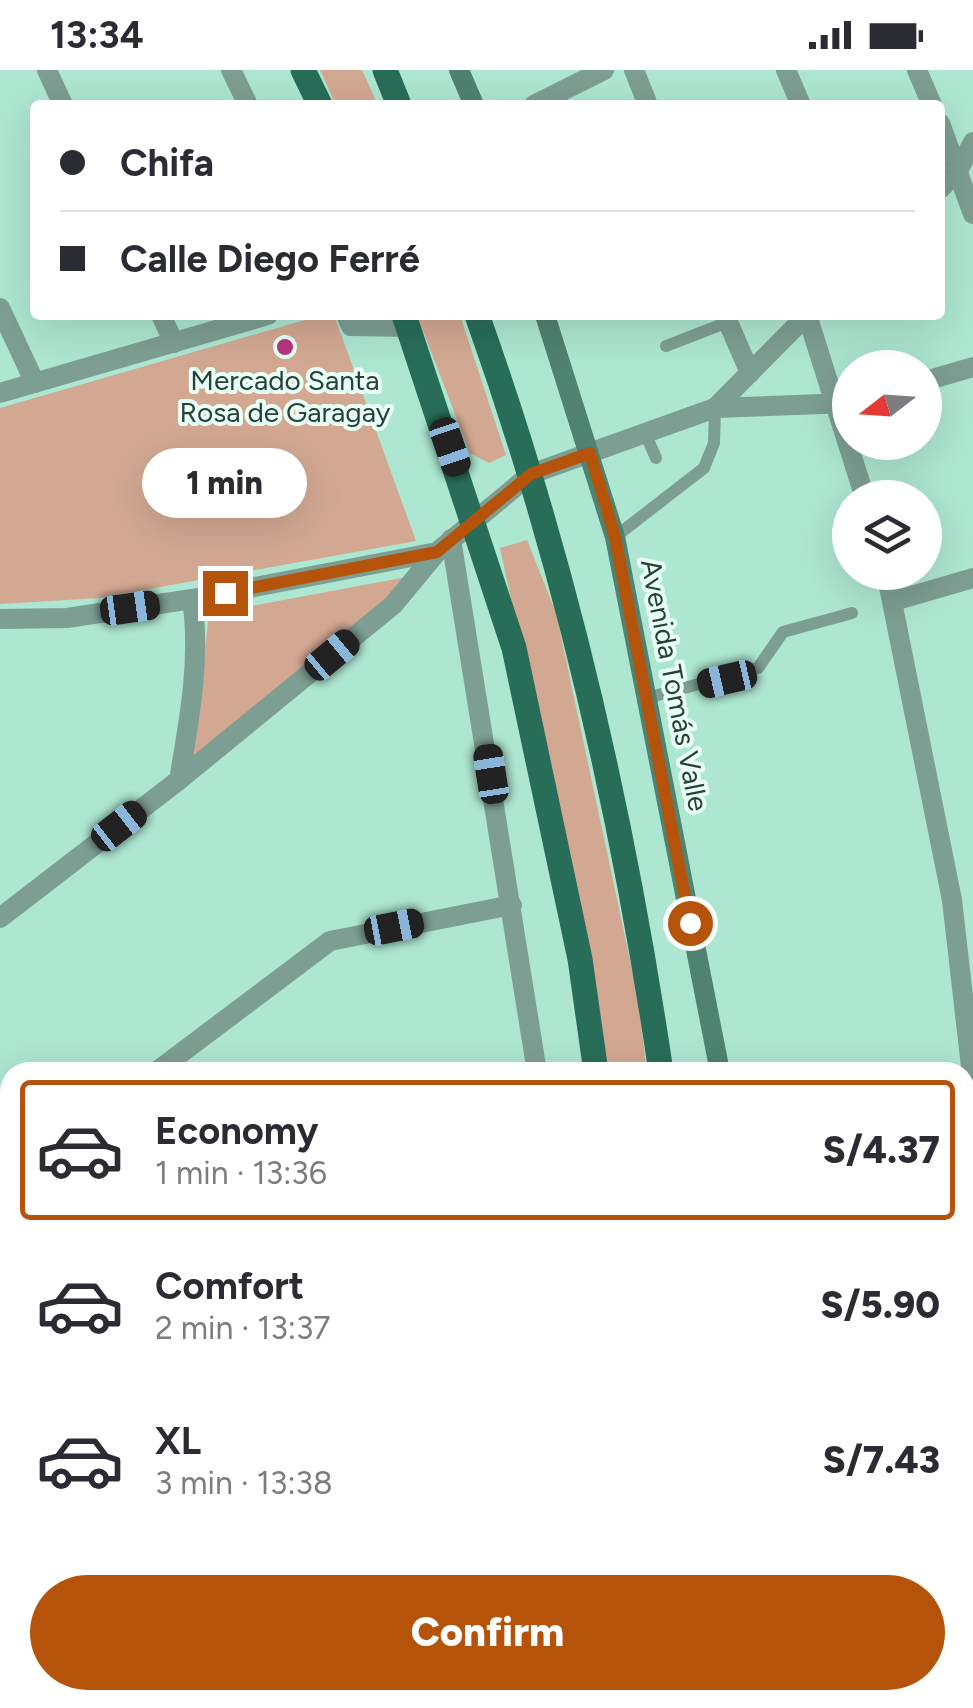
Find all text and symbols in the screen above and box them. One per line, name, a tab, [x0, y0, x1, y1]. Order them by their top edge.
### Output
text: 13:34	[50, 12, 144, 58]
text: Chifa	[120, 140, 214, 186]
text: Calle Diego Ferré	[120, 236, 420, 282]
marker: Mercado Santa Rosa de Garagay	[274, 336, 296, 358]
north arrow	[832, 350, 942, 460]
map controls	[832, 350, 942, 590]
place label: Mercado Santa Rosa de Garagay	[179, 363, 391, 429]
car	[426, 414, 474, 480]
callout: 1 min	[142, 448, 308, 518]
text: 1 min	[186, 464, 263, 502]
button: layers	[832, 480, 942, 590]
street label: Avenida Tomás Valle	[634, 556, 716, 814]
route end	[203, 571, 248, 616]
car	[98, 589, 162, 627]
car	[299, 624, 365, 686]
car	[694, 658, 760, 700]
car	[471, 742, 511, 806]
car	[86, 796, 152, 856]
route start	[668, 901, 713, 946]
car	[362, 907, 426, 947]
icon: car	[35, 1105, 125, 1195]
text: Economy	[155, 1108, 318, 1154]
text: S/4.37	[823, 1127, 940, 1173]
text: 1 min · 13:36	[155, 1154, 327, 1192]
icon: car	[35, 1260, 125, 1350]
text: Comfort	[155, 1263, 304, 1309]
text: S/5.90	[821, 1282, 940, 1328]
text: 2 min · 13:37	[155, 1309, 331, 1347]
icon: car	[35, 1415, 125, 1505]
text: XL	[155, 1418, 201, 1464]
text: S/7.43	[823, 1437, 940, 1483]
text: 3 min · 13:38	[155, 1464, 333, 1502]
button: Confirm	[30, 1575, 945, 1690]

